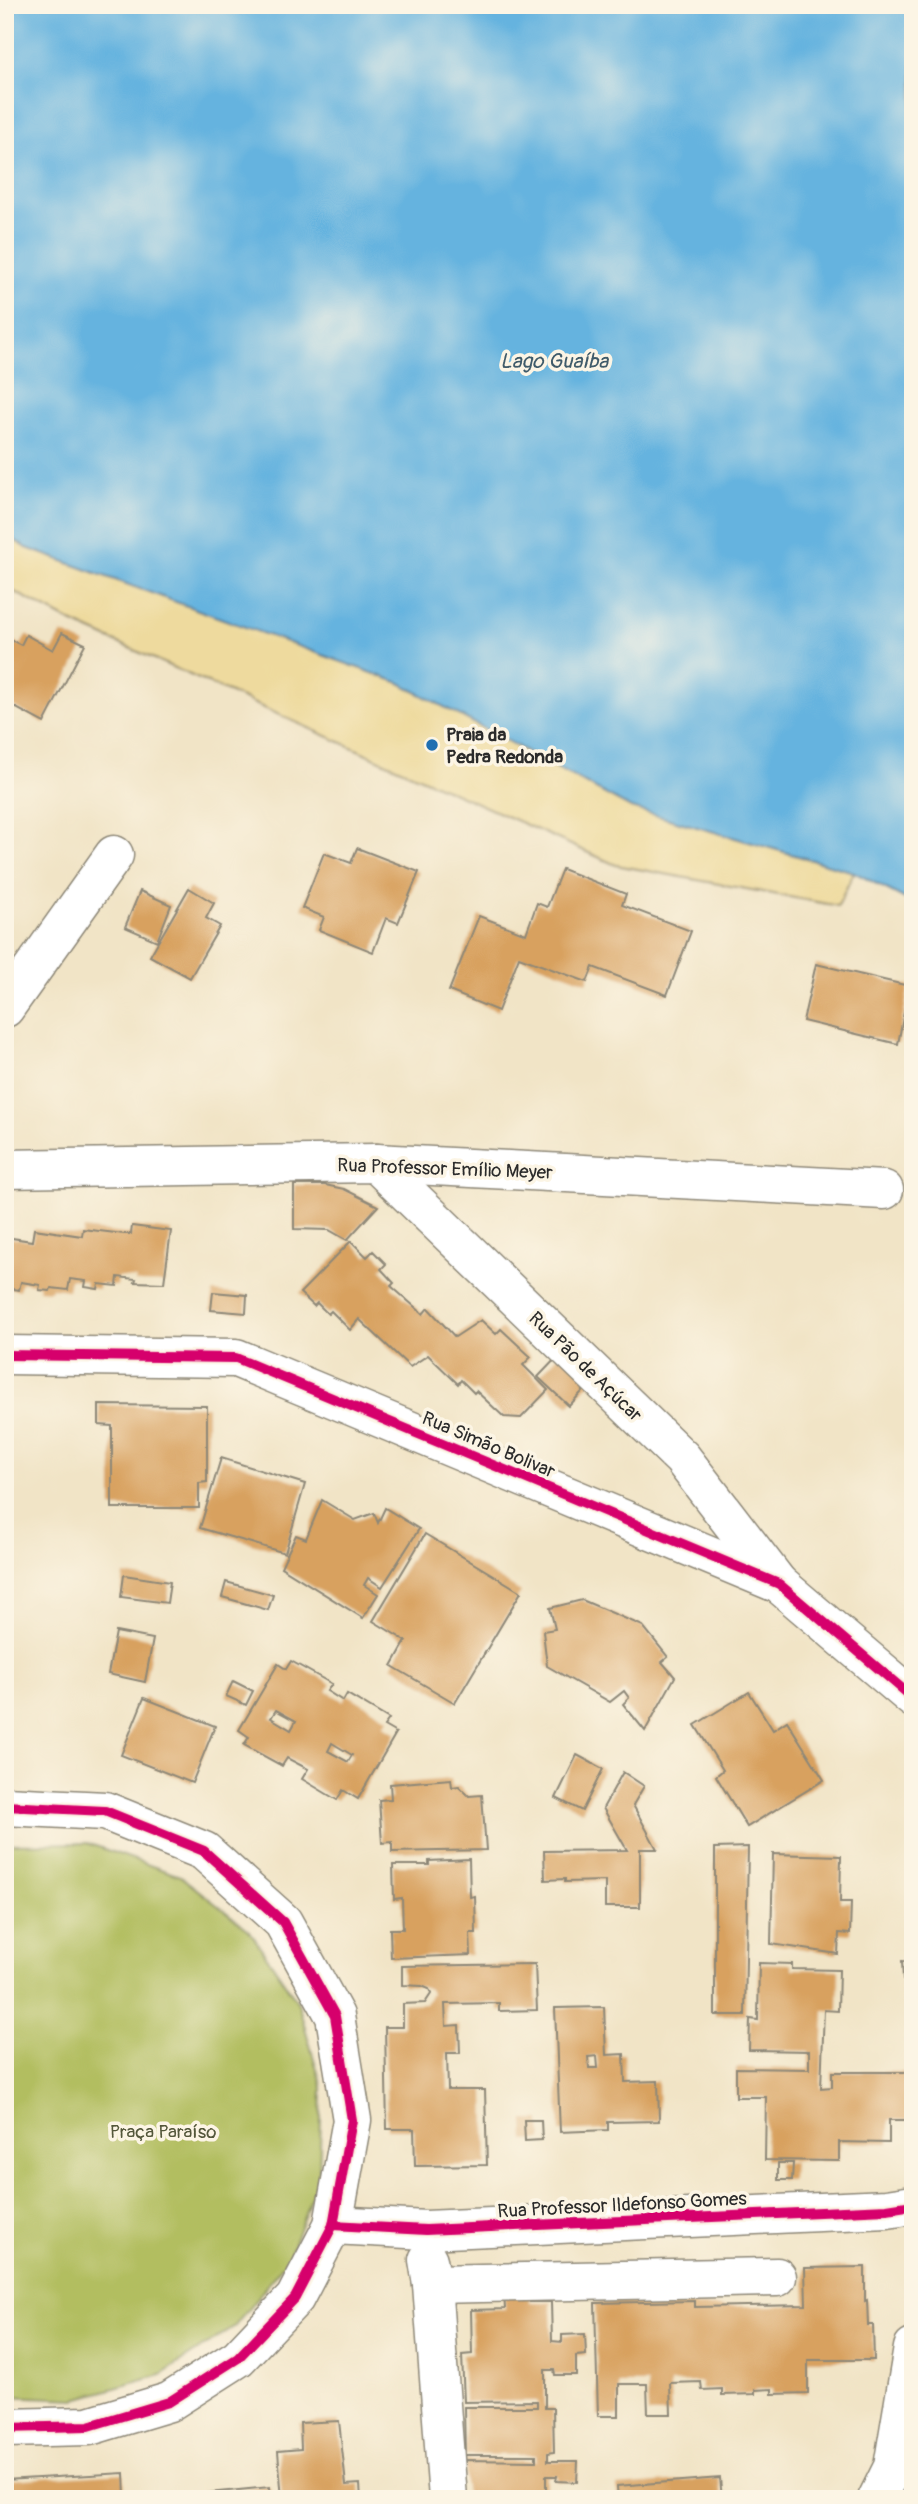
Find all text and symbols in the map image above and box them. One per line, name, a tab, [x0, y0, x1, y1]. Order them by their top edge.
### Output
water label: Lago Guaíba	[500, 348, 609, 375]
place label: Praia da Pedra Redonda	[446, 723, 563, 769]
marker: Praia da Pedra Redonda	[424, 737, 440, 753]
street label: Rua Professor Emílio Meyer	[337, 1153, 553, 1185]
street label: Rua Pão de Açúcar	[524, 1307, 647, 1427]
street label: Rua Simão Bolivar	[419, 1406, 559, 1484]
park label: Praça Paraíso	[110, 2120, 216, 2144]
street label: Rua Professor Ildefonso Gomes	[497, 2186, 748, 2224]

